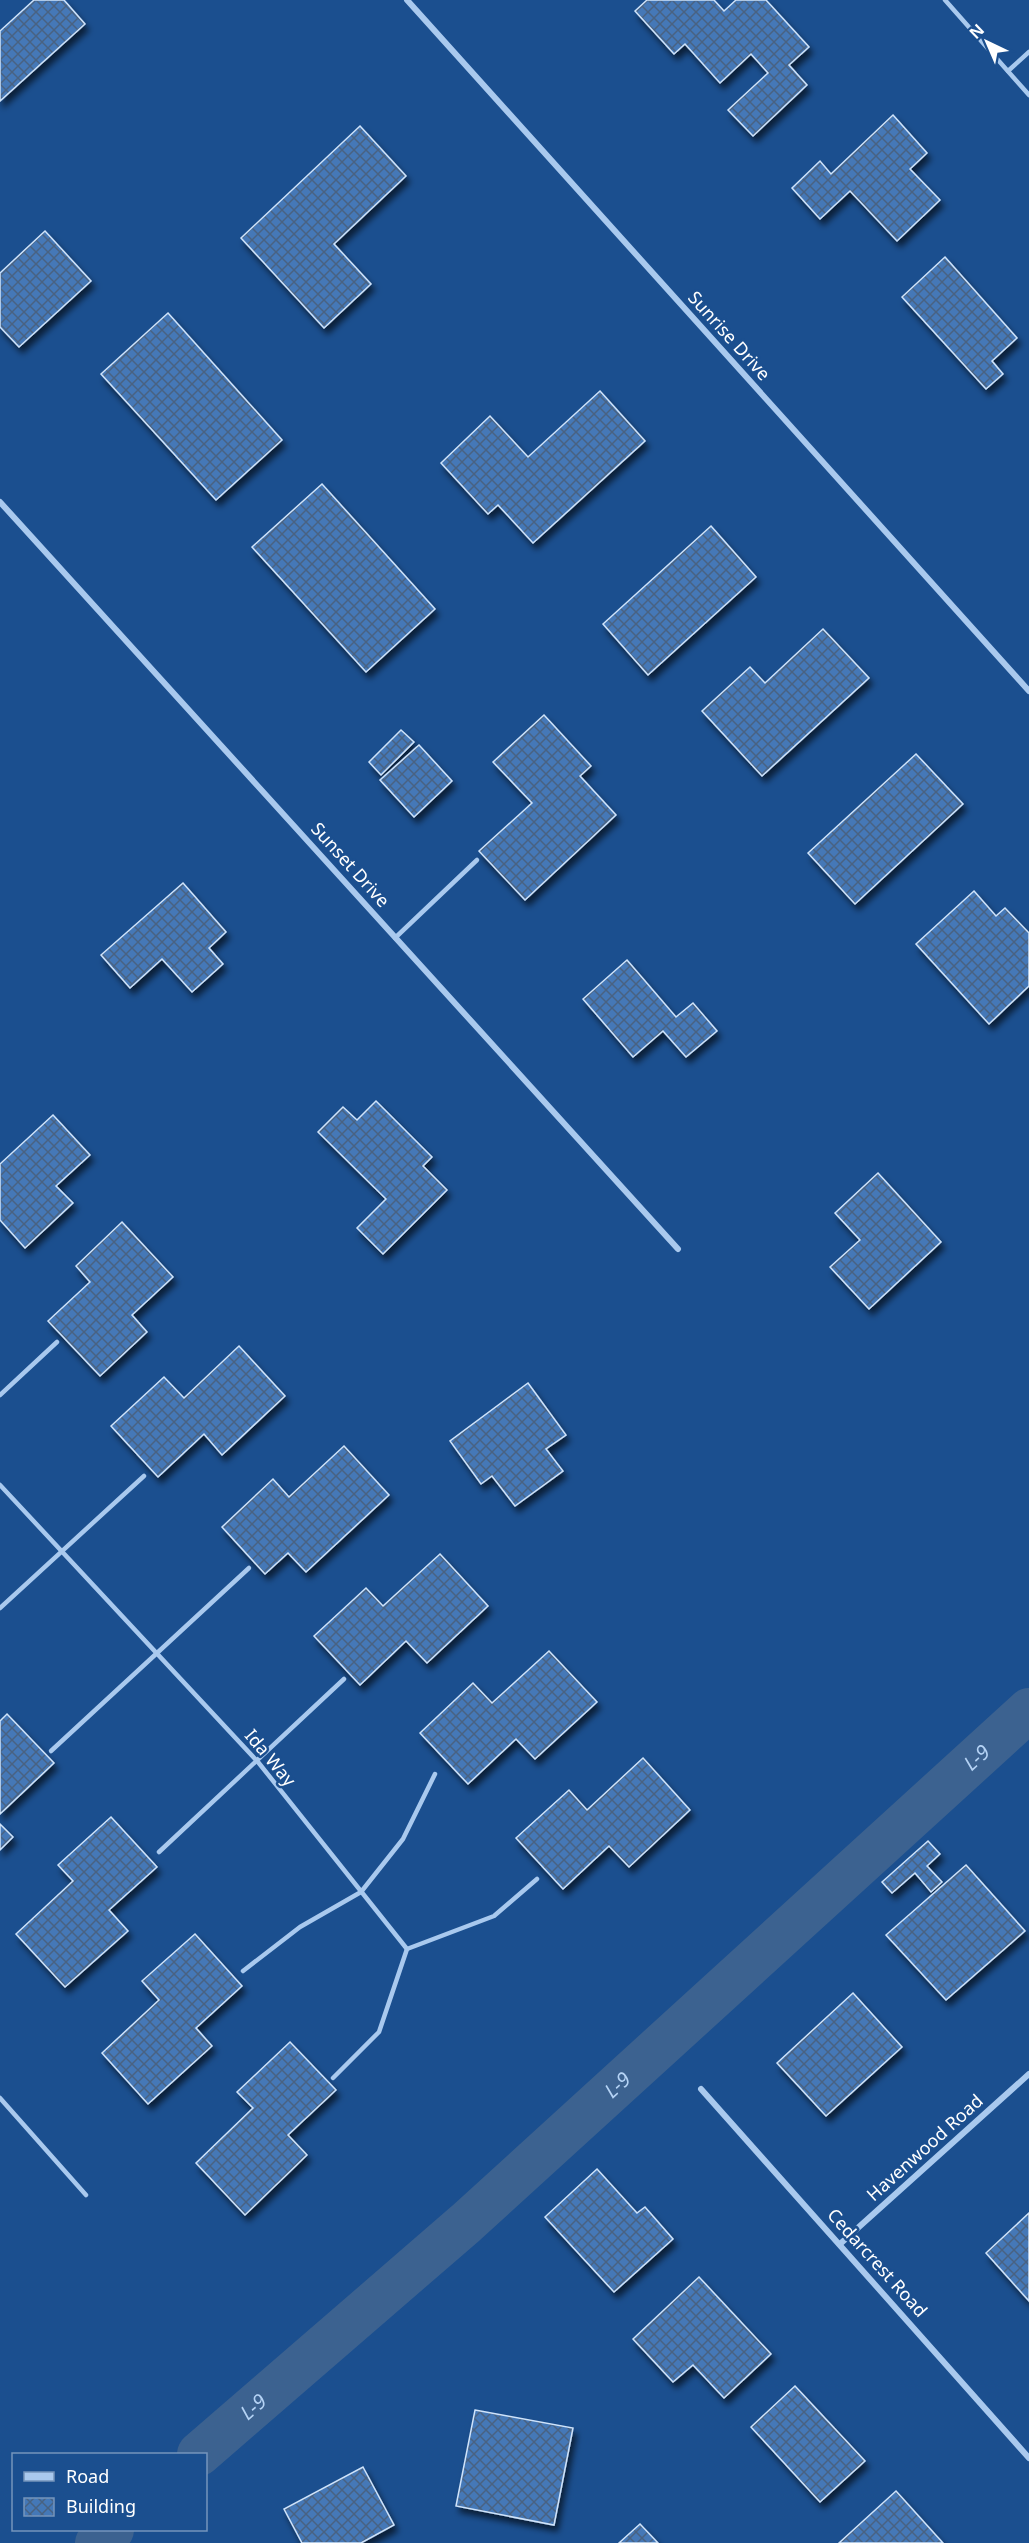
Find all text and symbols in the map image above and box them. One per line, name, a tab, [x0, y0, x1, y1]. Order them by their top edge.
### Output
north arrow	[957, 12, 1017, 72]
text: N	[964, 19, 989, 44]
street label: Sunrise Drive	[683, 286, 776, 385]
street label: Sunset Drive	[306, 817, 395, 912]
street label: Ida Way	[240, 1724, 302, 1792]
water label: L-9	[957, 1738, 995, 1776]
water label: L-9	[598, 2066, 636, 2104]
street label: Havenwood Road	[861, 2089, 988, 2206]
street label: Cedarcrest Road	[822, 2203, 933, 2322]
water label: L-9	[234, 2388, 272, 2426]
legend	[12, 2453, 207, 2531]
text: Road	[66, 2464, 109, 2488]
text: Building	[66, 2494, 136, 2518]

